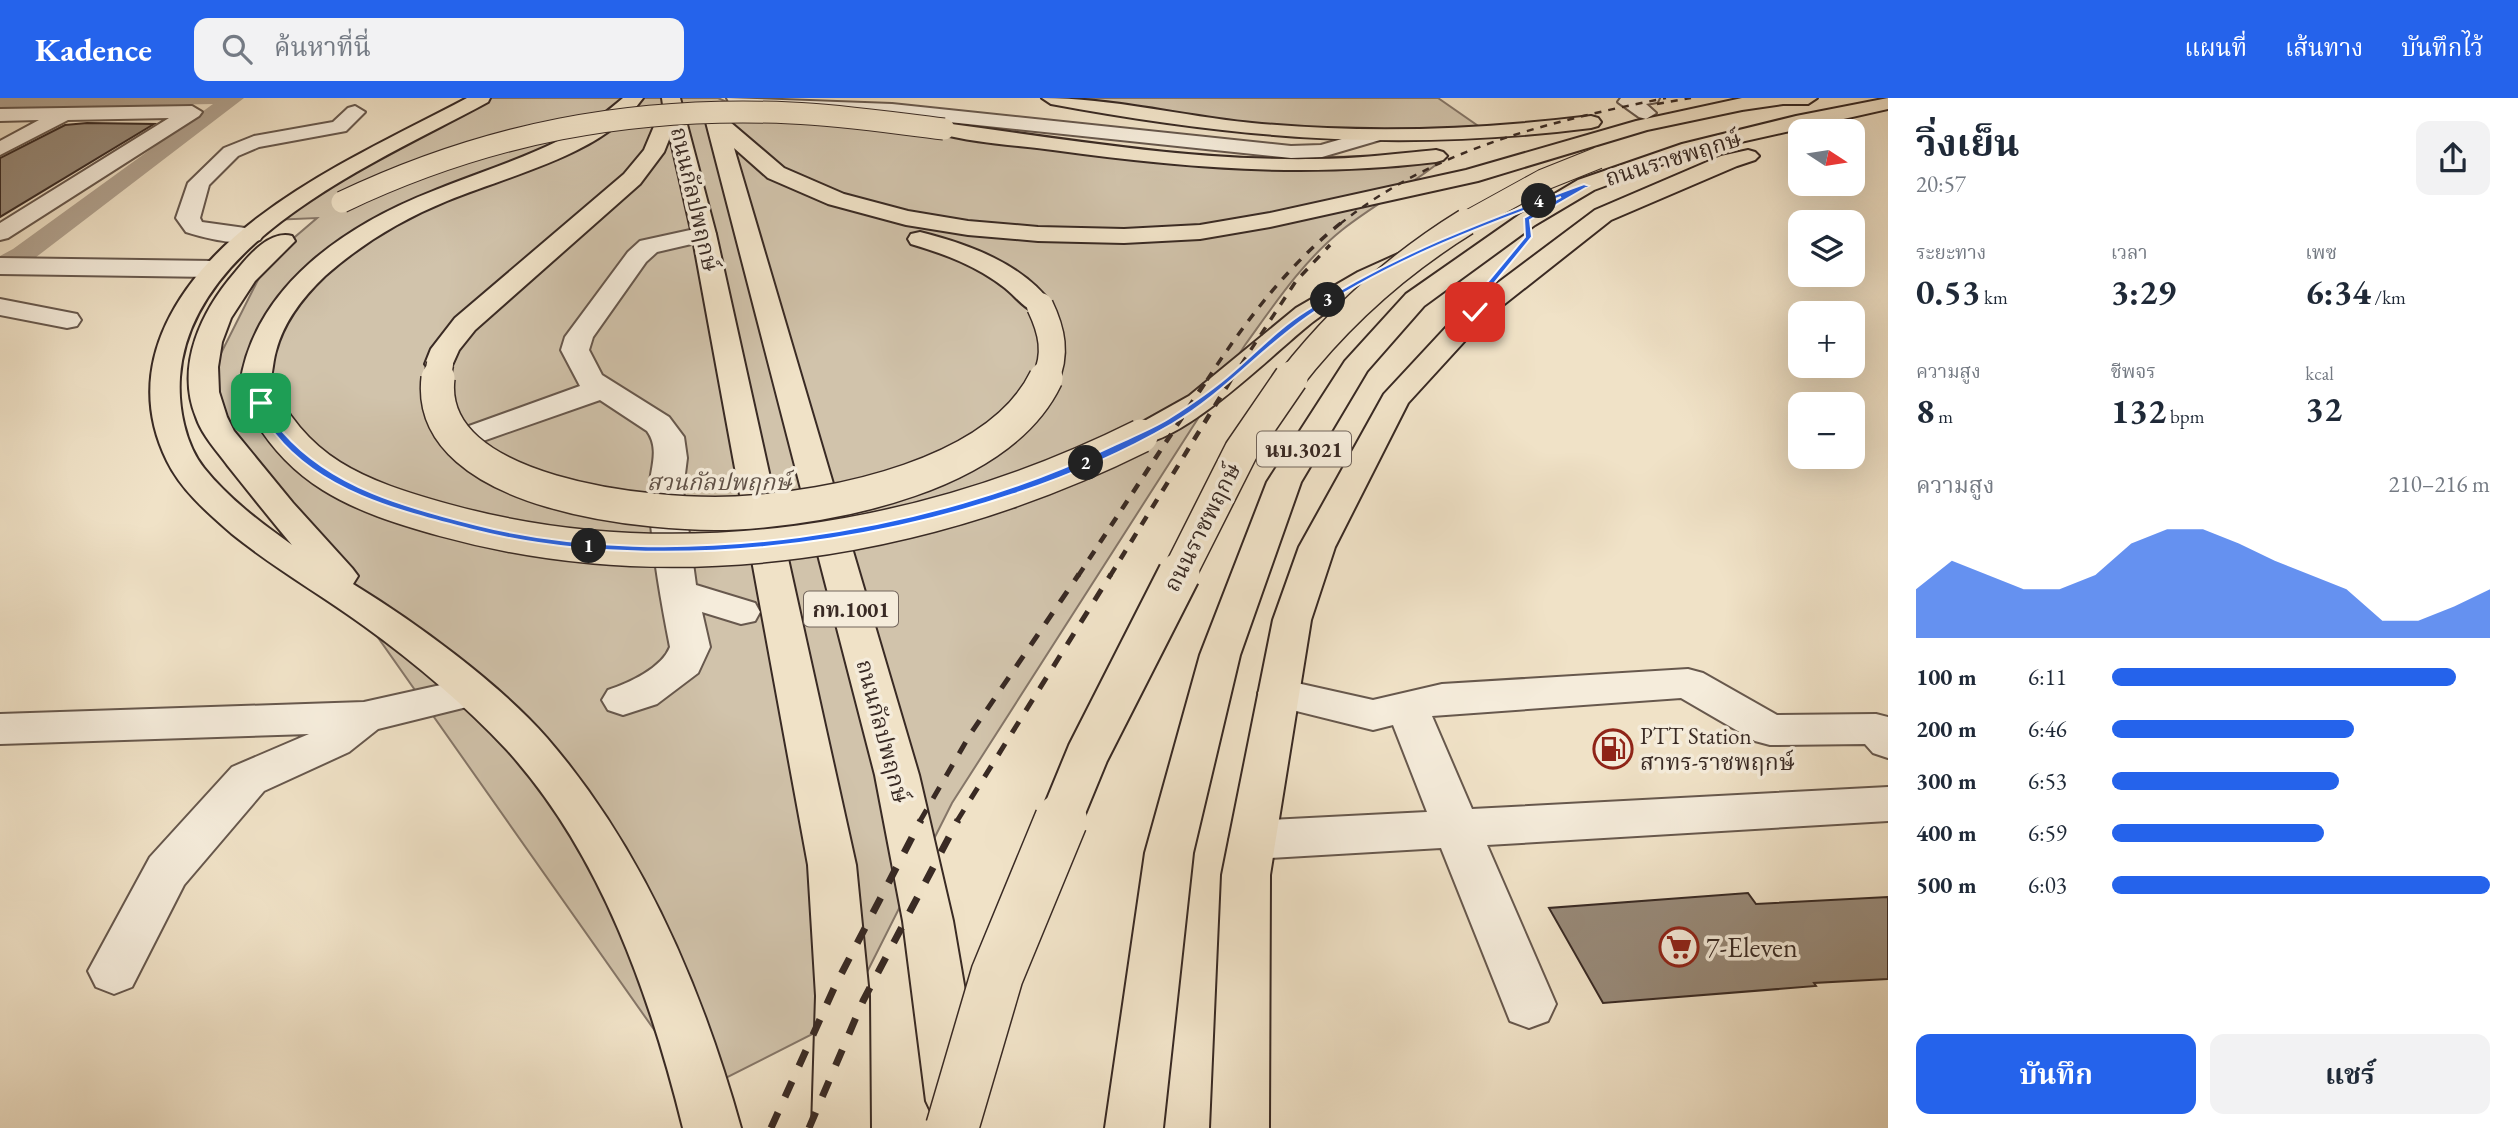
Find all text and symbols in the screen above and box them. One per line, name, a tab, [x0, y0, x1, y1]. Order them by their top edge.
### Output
search box	[194, 18, 684, 81]
text: Kadence	[35, 28, 152, 71]
icon: search	[218, 30, 256, 68]
text: ค้นหาที่นี่	[274, 30, 371, 64]
text: แผนที่	[2184, 32, 2247, 63]
text: เส้นทาง	[2285, 32, 2363, 63]
text: บันทึกไว้	[2401, 32, 2483, 63]
text: วิ่งเย็น	[1916, 118, 2020, 167]
north arrow	[1788, 119, 1866, 196]
map controls	[1788, 119, 1865, 469]
button: share	[2416, 121, 2490, 195]
street label: ถนนราชพฤกษ์	[1601, 123, 1745, 193]
street label: ถนนกัลปพฤกษ์	[664, 124, 726, 274]
text: 20:57	[1916, 169, 1966, 199]
pin: 4	[1522, 184, 1556, 218]
text: 4	[1533, 188, 1544, 213]
button: layers	[1788, 210, 1865, 287]
text: ระยะทาง	[1916, 240, 1986, 265]
text: เวลา	[2111, 240, 2148, 265]
text: เพซ	[2305, 240, 2337, 265]
text: 0.53	[1916, 269, 1980, 314]
text: 3:29	[2111, 269, 2176, 314]
text: 6:34	[2305, 269, 2371, 314]
pin: 3	[1310, 282, 1346, 318]
pin	[1445, 282, 1505, 342]
text: km	[1980, 285, 2008, 310]
text: /km	[2371, 285, 2406, 310]
text: 3	[1322, 287, 1333, 312]
icon: check	[1456, 293, 1494, 331]
button: +	[1788, 301, 1865, 378]
text: ความสูง	[1916, 359, 1981, 384]
text: ชีพจร	[2111, 359, 2156, 384]
text: kcal	[2305, 361, 2334, 386]
pin	[231, 373, 291, 433]
icon: arrive	[242, 384, 280, 422]
text: 32	[2305, 386, 2342, 431]
text: 8	[1916, 388, 1935, 433]
text: 132	[2111, 388, 2166, 433]
button: −	[1788, 392, 1865, 469]
text: m	[1935, 404, 1953, 429]
text: bpm	[2166, 404, 2204, 429]
road number: นบ.3021	[1257, 432, 1351, 466]
pin: 2	[1068, 446, 1104, 480]
text: 2	[1080, 450, 1091, 475]
street label: ถนนราชพฤกษ์	[1157, 457, 1247, 597]
park label: สวนกัลปพฤกษ์	[647, 467, 794, 497]
text: 210–216 m	[2389, 469, 2490, 499]
text: ความสูง	[1916, 470, 1994, 500]
pin: 1	[572, 528, 606, 564]
text: 1	[583, 533, 594, 558]
road number: กท.1001	[804, 592, 898, 626]
street label: ถนนกัลปพฤกษ์	[849, 656, 917, 806]
text: 100 m	[1916, 662, 1977, 692]
text: 6:11	[2028, 662, 2067, 692]
text: 200 m	[1916, 714, 1977, 744]
text: 6:46	[2028, 714, 2067, 744]
place label: PTT Station สาทร-ราชพฤกษ์	[1640, 721, 1795, 777]
fuel station icon: PTT Station สาทร-ราชพฤกษ์	[1592, 728, 1634, 770]
text: 300 m	[1916, 766, 1977, 796]
text: 6:53	[2028, 766, 2067, 796]
text: 400 m	[1916, 818, 1977, 848]
text: 6:59	[2028, 818, 2067, 848]
text: 500 m	[1916, 870, 1977, 900]
text: 6:03	[2028, 870, 2067, 900]
supermarket icon: 7-Eleven	[1658, 926, 1700, 968]
place label: 7-Eleven	[1706, 929, 1798, 965]
button: บันทึก	[1916, 1034, 2196, 1114]
button: แชร์	[2210, 1034, 2490, 1114]

